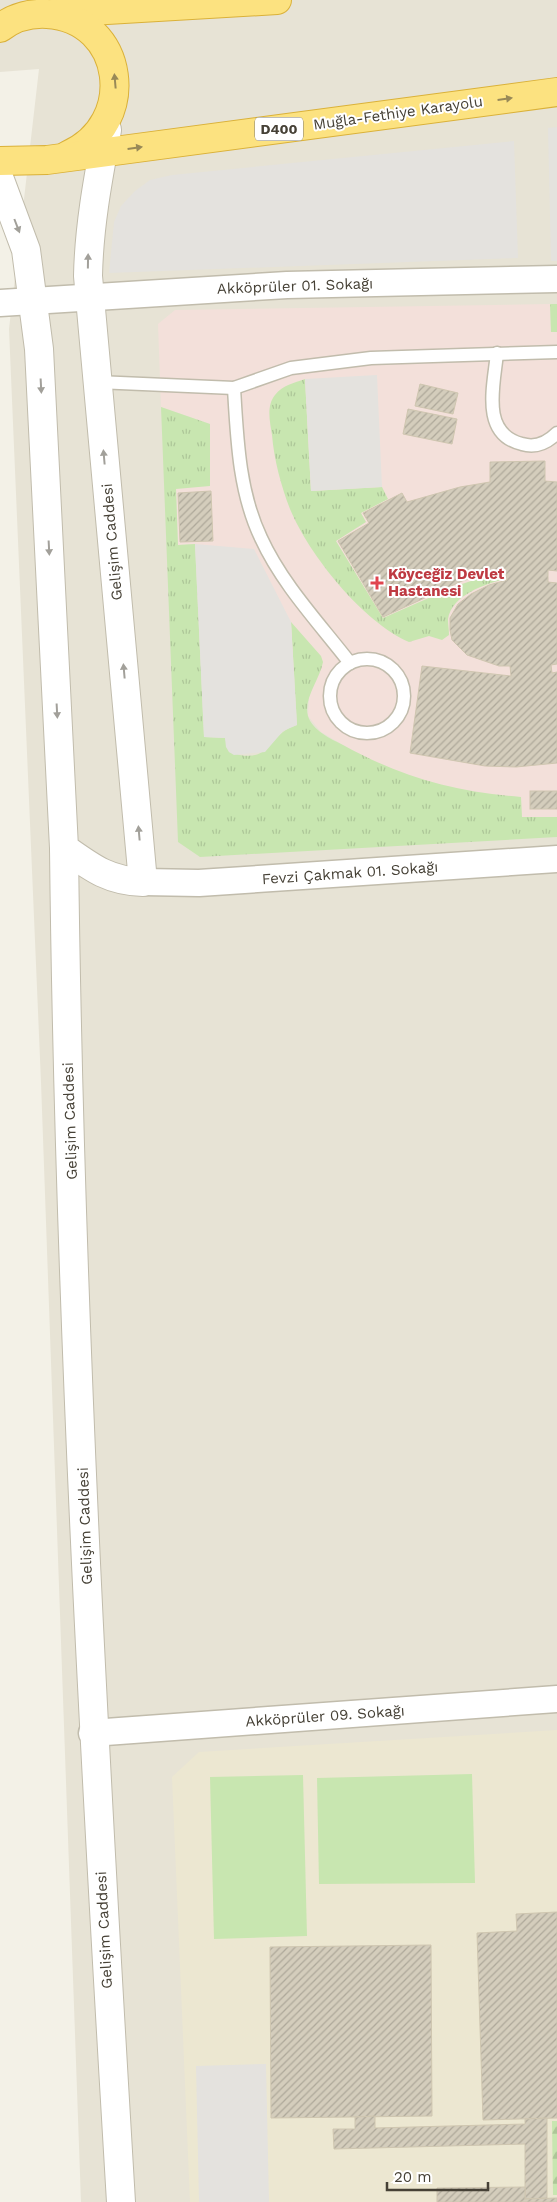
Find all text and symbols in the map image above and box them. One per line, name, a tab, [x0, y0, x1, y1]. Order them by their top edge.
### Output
one-way arrow	[110, 73, 118, 89]
street label: Muğla-Fethiye Karayolu	[312, 92, 484, 134]
one-way arrow	[497, 95, 513, 103]
road number: D400	[255, 118, 303, 140]
one-way arrow	[128, 144, 144, 152]
one-way arrow	[13, 219, 21, 234]
one-way arrow	[84, 252, 92, 268]
street label: Akköprüler 01. Sokağı	[217, 274, 373, 298]
one-way arrow	[37, 378, 45, 394]
one-way arrow	[100, 449, 108, 465]
street label: Gelişim Caddesi	[98, 483, 126, 601]
one-way arrow	[46, 541, 54, 557]
place label: Köyceğiz Devlet Hastanesi	[388, 565, 505, 600]
marker: Köyceğiz Devlet Hastanesi	[370, 576, 384, 590]
one-way arrow	[120, 663, 128, 679]
one-way arrow	[54, 703, 62, 719]
one-way arrow	[135, 825, 143, 841]
street label: Fevzi Çakmak 01. Sokağı	[261, 858, 439, 888]
street label: Gelişim Caddesi	[59, 1062, 81, 1180]
street label: Gelişim Caddesi	[74, 1467, 96, 1585]
street label: Akköprüler 09. Sokağı	[245, 1701, 405, 1731]
street label: Gelişim Caddesi	[92, 1871, 116, 1989]
scale bar	[387, 2160, 488, 2192]
text: 20 m	[394, 2168, 432, 2186]

